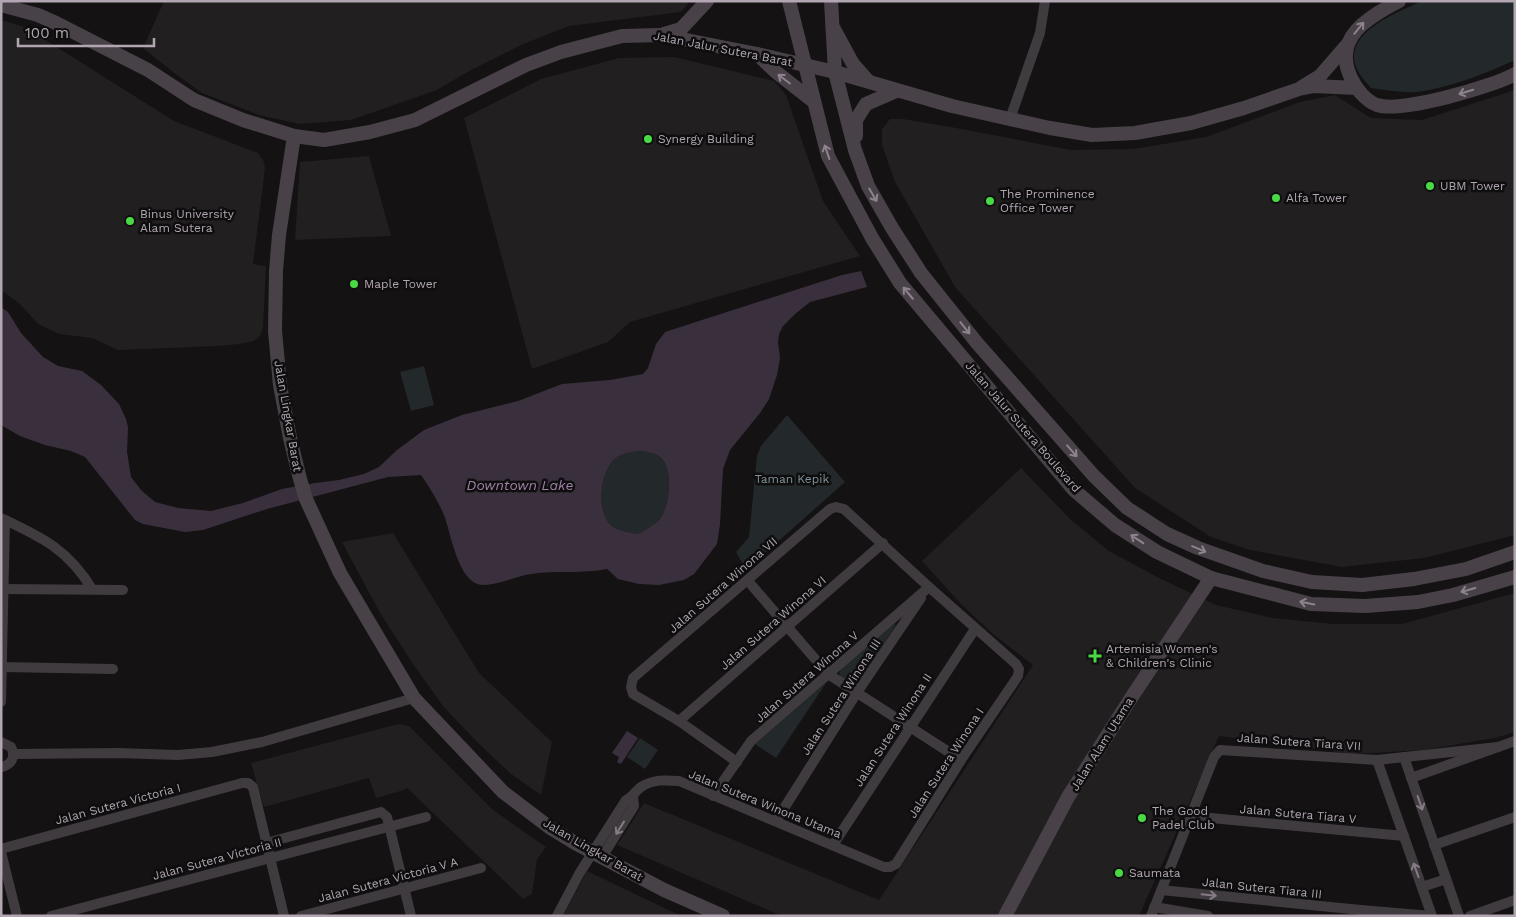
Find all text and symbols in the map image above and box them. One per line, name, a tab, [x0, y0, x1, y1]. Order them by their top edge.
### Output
scale bar	[18, 15, 154, 47]
one-way arrow	[1353, 22, 1364, 35]
text: 100 m	[25, 24, 69, 42]
street label: Jalan Jalur Sutera Barat	[652, 29, 794, 69]
one-way arrow	[778, 73, 791, 84]
one-way arrow	[1458, 88, 1474, 98]
place label: Synergy Building	[658, 132, 754, 146]
marker: Synergy Building	[642, 133, 654, 145]
one-way arrow	[822, 145, 832, 161]
place label: UBM Tower	[1440, 179, 1505, 193]
marker: UBM Tower	[1424, 180, 1436, 192]
one-way arrow	[869, 187, 878, 202]
place label: The Prominence Office Tower	[1000, 187, 1095, 215]
place label: Alfa Tower	[1286, 191, 1347, 205]
marker: Alfa Tower	[1270, 192, 1282, 204]
marker: The Prominence Office Tower	[984, 195, 996, 207]
place label: Binus University Alam Sutera	[140, 207, 235, 235]
marker: Binus University Alam Sutera	[124, 215, 136, 227]
place label: Maple Tower	[364, 277, 438, 291]
marker: Maple Tower	[348, 278, 360, 290]
one-way arrow	[903, 286, 914, 299]
one-way arrow	[960, 321, 971, 334]
street label: Jalan Lingkar Barat	[271, 359, 305, 473]
street label: Jalan Jalur Sutera Boulevard	[962, 359, 1084, 495]
one-way arrow	[1066, 444, 1077, 457]
park label: Taman Kepik	[755, 472, 829, 486]
water label: Downtown Lake	[467, 477, 573, 493]
street label: Jalan Sutera Winona VII	[665, 533, 781, 637]
one-way arrow	[1130, 534, 1144, 544]
one-way arrow	[1191, 544, 1206, 554]
street label: Jalan Sutera Winona VI	[717, 573, 829, 673]
one-way arrow	[1460, 586, 1476, 596]
one-way arrow	[1299, 597, 1315, 607]
street label: Jalan Sutera Winona V	[753, 628, 862, 726]
street label: Jalan Sutera Winona III	[798, 636, 884, 758]
place label: Artemisia Women's & Children's Clinic	[1106, 642, 1218, 670]
marker: Artemisia Women's & Children's Clinic	[1088, 649, 1102, 663]
street label: Jalan Sutera Winona II	[851, 671, 935, 789]
street label: Jalan Alam Utama	[1068, 695, 1136, 793]
street label: Jalan Sutera Winona I	[905, 705, 987, 821]
street label: Jalan Sutera Tiara VII	[1237, 731, 1361, 753]
street label: Jalan Sutera Winona Utama	[687, 767, 844, 841]
street label: Jalan Sutera Victoria I	[54, 780, 182, 828]
one-way arrow	[1416, 794, 1425, 810]
street label: Jalan Sutera Tiara V	[1239, 802, 1357, 826]
place label: The Good Padel Club	[1152, 804, 1215, 832]
marker: The Good Padel Club	[1136, 812, 1148, 824]
street label: Jalan Lingkar Barat	[541, 816, 645, 884]
one-way arrow	[615, 820, 625, 834]
street label: Jalan Sutera Victoria II	[151, 835, 283, 883]
street label: Jalan Sutera Victoria V A	[316, 855, 460, 905]
one-way arrow	[1411, 863, 1420, 878]
place label: Saumata	[1129, 866, 1181, 880]
marker: Saumata	[1113, 867, 1125, 879]
street label: Jalan Sutera Tiara III	[1201, 875, 1323, 901]
one-way arrow	[1201, 890, 1217, 900]

